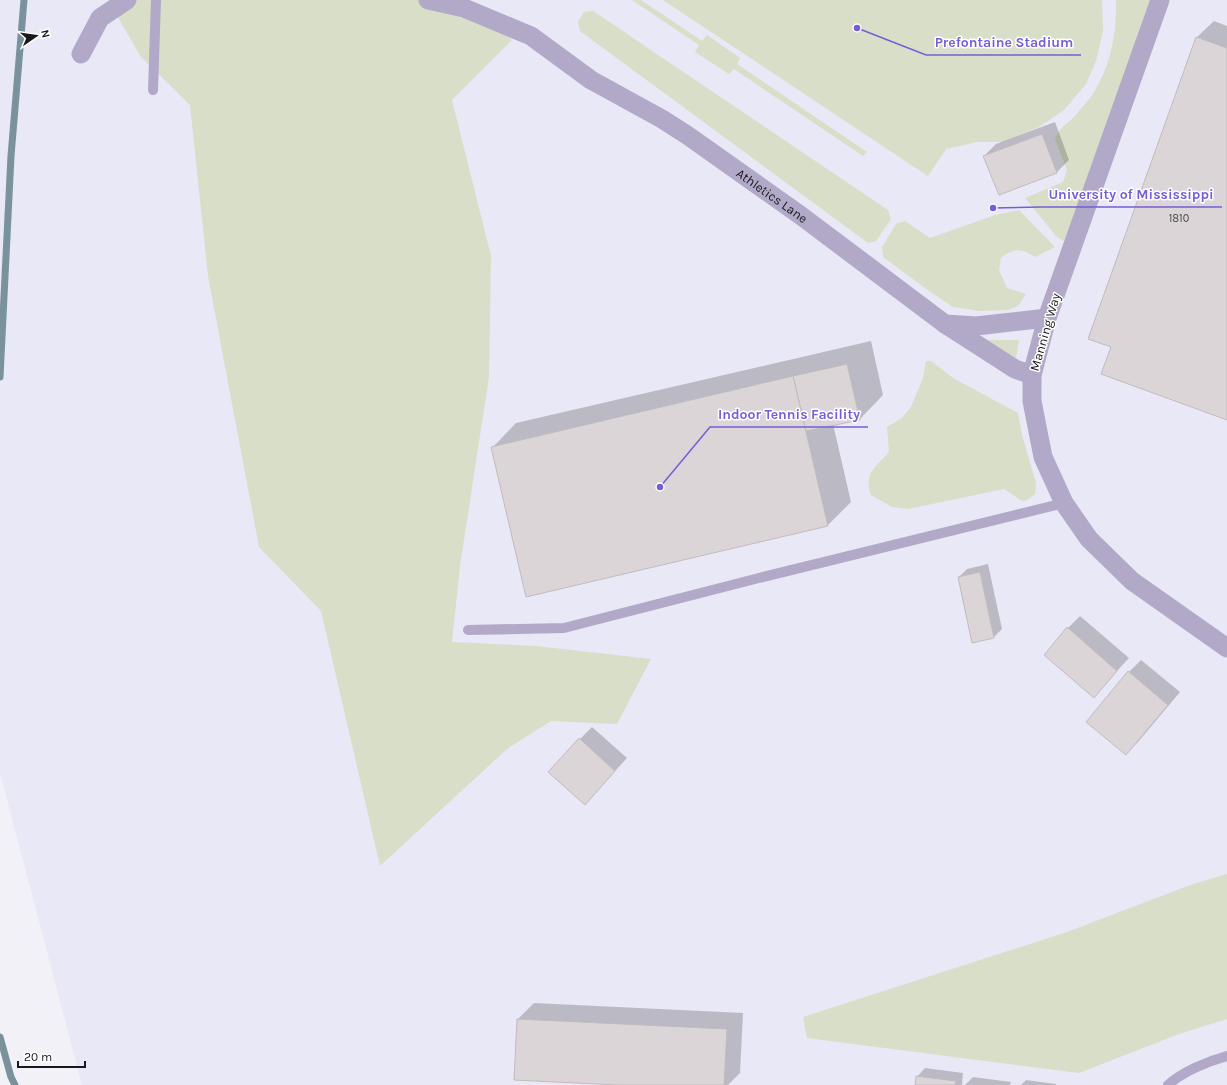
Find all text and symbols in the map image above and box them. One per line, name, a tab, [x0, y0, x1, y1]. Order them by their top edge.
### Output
north arrow	[16, 16, 56, 56]
text: N	[38, 29, 52, 39]
callout: Prefontaine Stadium	[926, 29, 1081, 55]
text: Prefontaine Stadium	[935, 34, 1073, 51]
street label: Athletics Lane	[734, 165, 811, 226]
callout: University of Mississippi	[1041, 181, 1222, 207]
text: University of Mississippi	[1048, 186, 1214, 203]
house number: 1810	[1169, 212, 1189, 225]
street label: Manning Way	[1027, 291, 1063, 373]
callout: Indoor Tennis Facility	[710, 401, 868, 427]
text: Indoor Tennis Facility	[718, 406, 860, 423]
scale bar	[18, 1043, 85, 1069]
text: 20 m	[24, 1050, 52, 1064]

